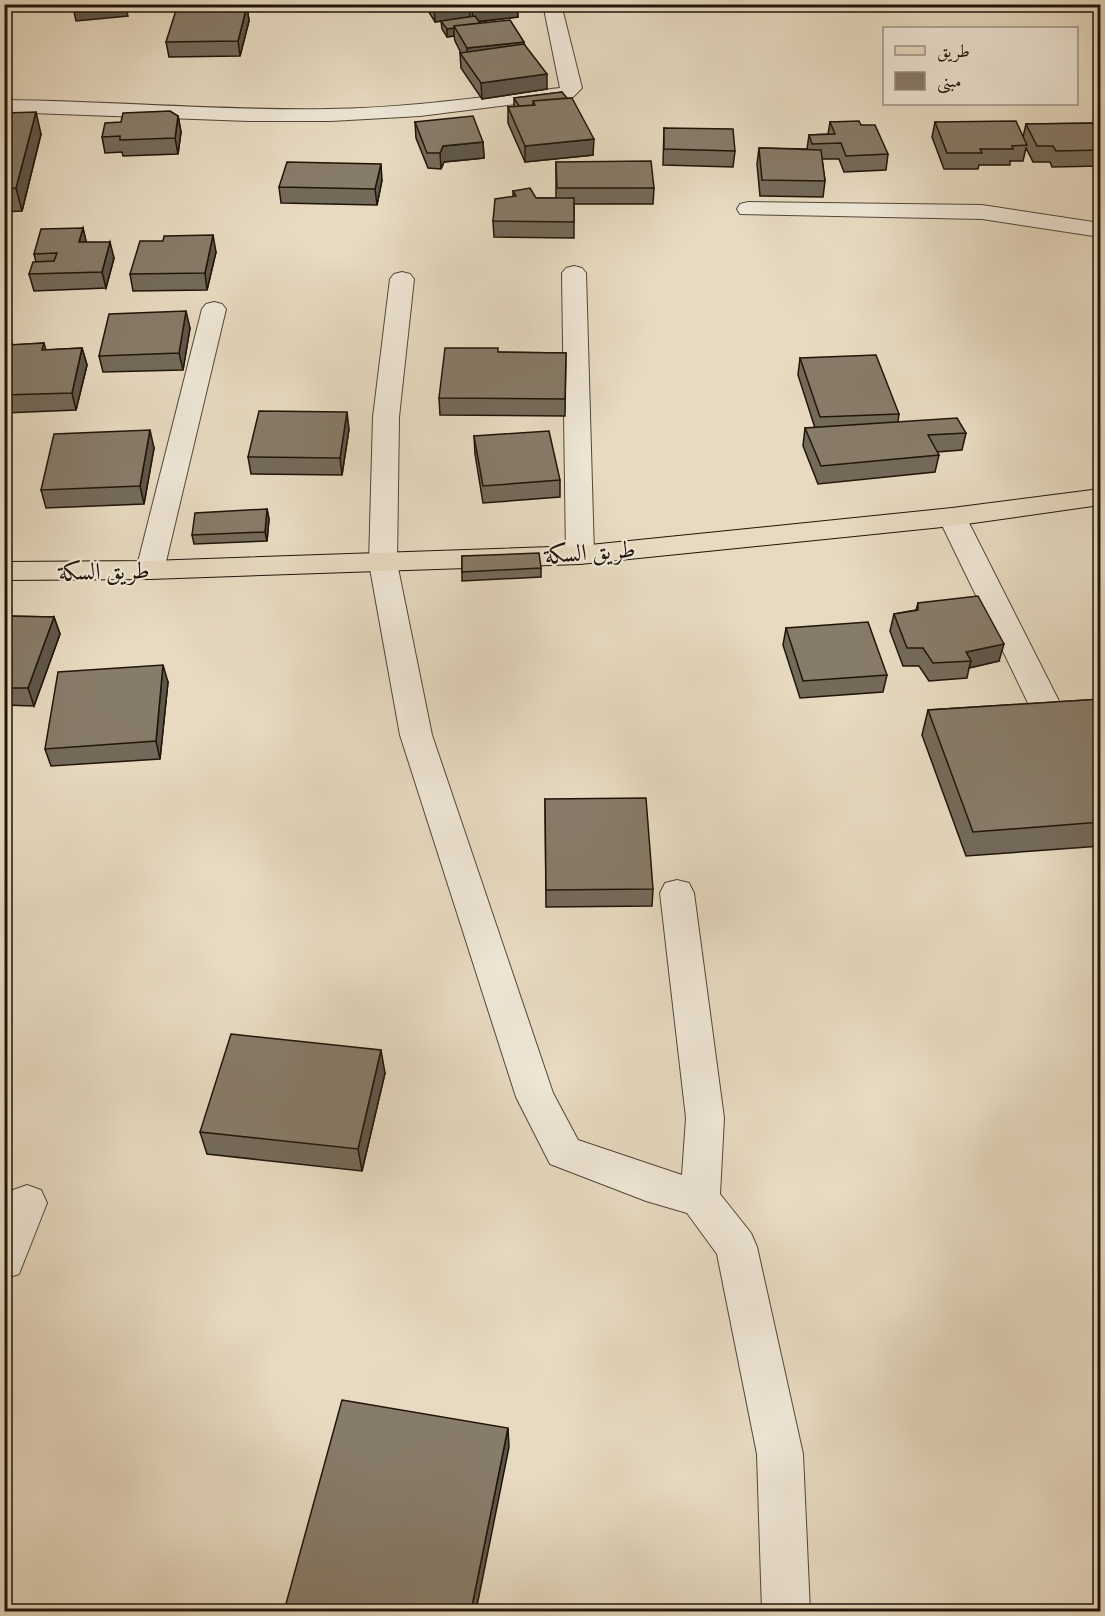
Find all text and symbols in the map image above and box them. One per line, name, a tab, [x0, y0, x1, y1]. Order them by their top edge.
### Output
legend	[883, 27, 1078, 105]
text: طريق	[937, 41, 970, 64]
text: مبنى	[937, 71, 962, 94]
street label: طريق السكة	[542, 535, 637, 572]
street label: طريق السكة	[57, 556, 150, 589]

